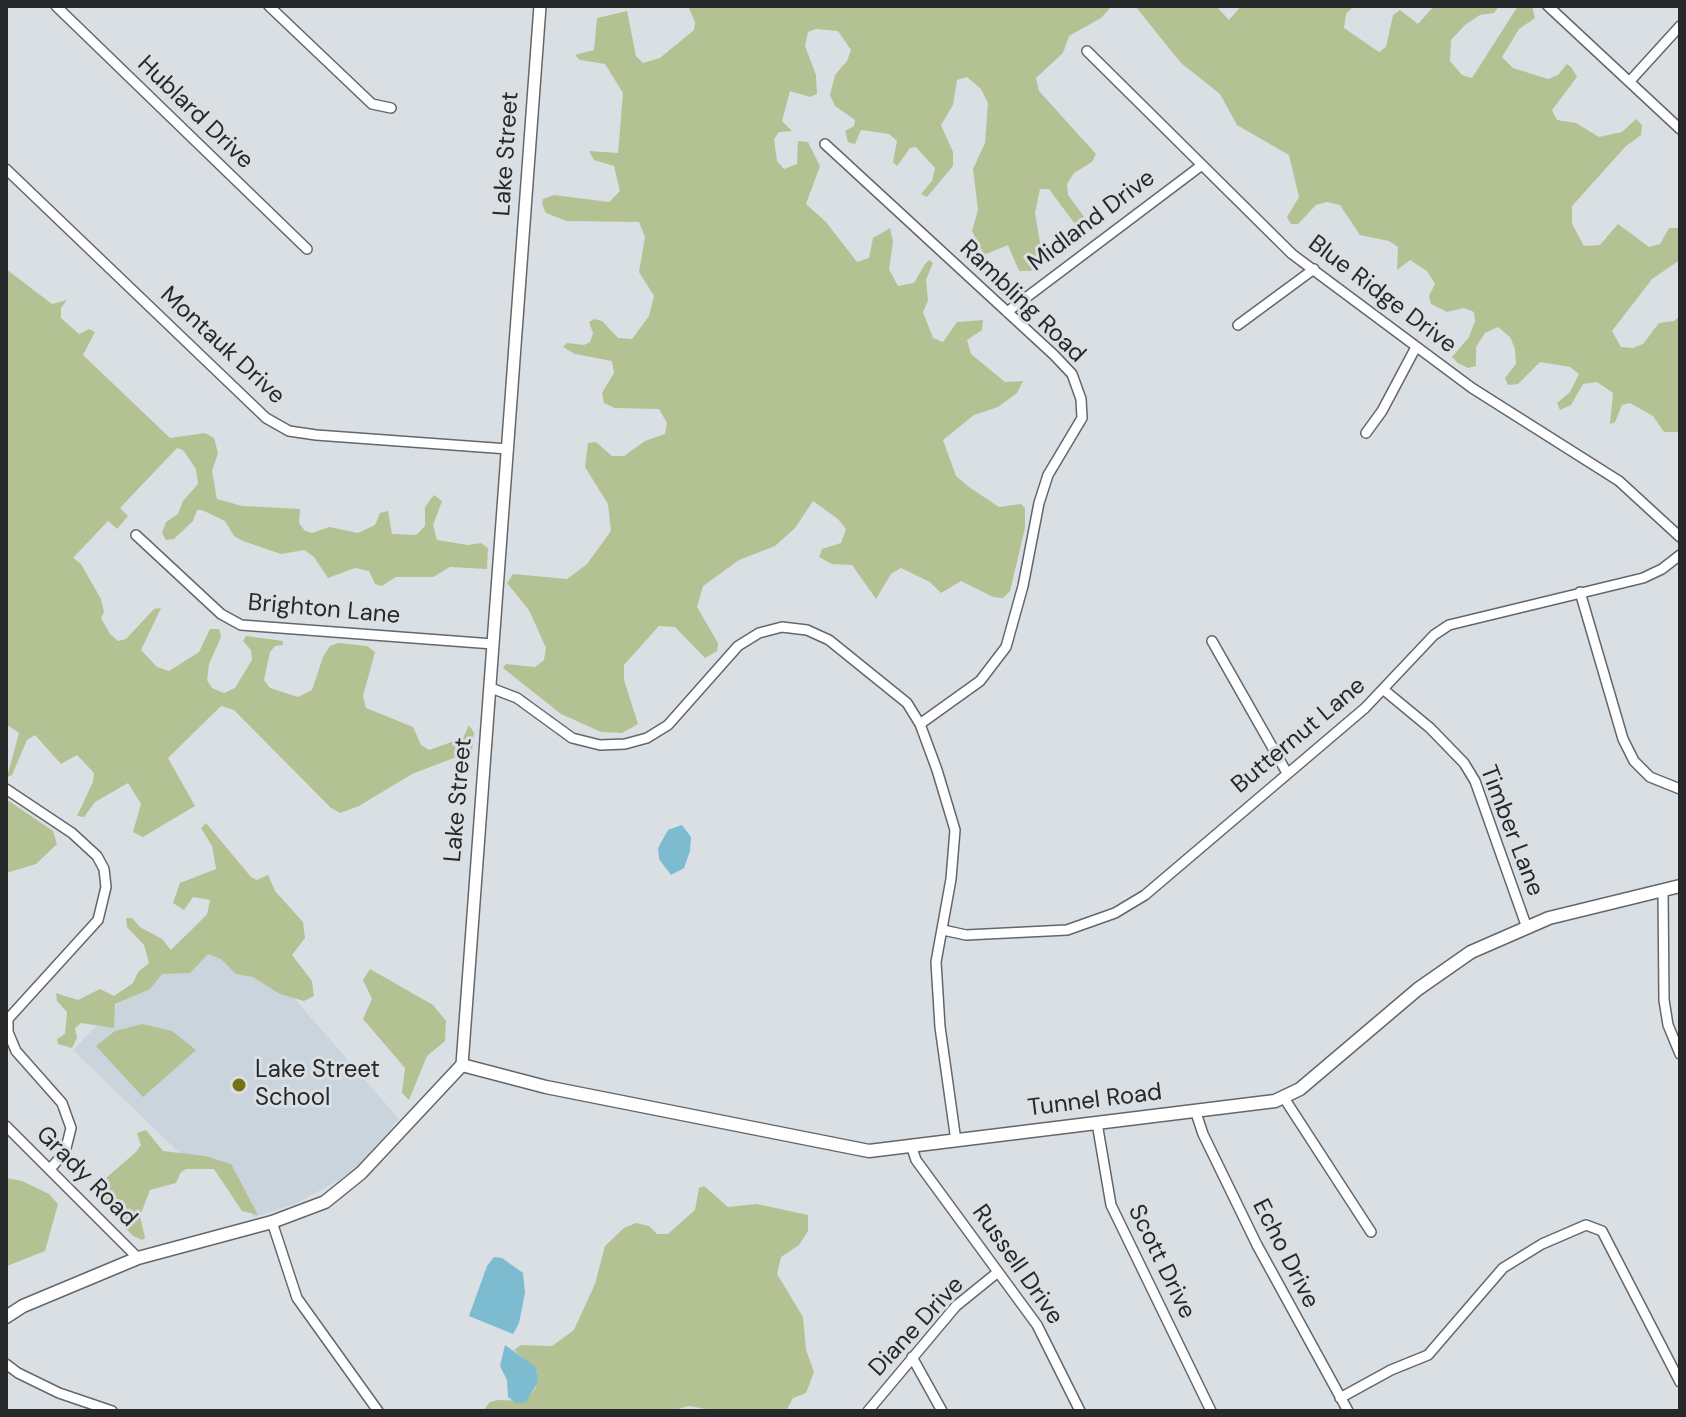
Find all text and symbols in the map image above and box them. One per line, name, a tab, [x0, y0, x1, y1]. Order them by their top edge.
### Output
street label: Hublard Drive	[131, 50, 259, 176]
street label: Lake Street	[488, 91, 526, 217]
street label: Midland Drive	[1023, 164, 1161, 278]
street label: Blue Ridge Drive	[1302, 230, 1462, 360]
street label: Rambling Road	[953, 235, 1091, 369]
street label: Montauk Drive	[154, 281, 290, 411]
street label: Brighton Lane	[247, 589, 401, 631]
street label: Butternut Lane	[1226, 672, 1372, 800]
street label: Lake Street	[439, 736, 479, 864]
street label: Timber Lane	[1473, 762, 1549, 900]
place label: Lake Street School	[255, 1057, 380, 1113]
marker: Lake Street School	[230, 1076, 248, 1094]
street label: Tunnel Road	[1026, 1078, 1164, 1124]
street label: Grady Road	[30, 1121, 142, 1233]
street label: Echo Drive	[1245, 1195, 1325, 1313]
street label: Russell Drive	[965, 1200, 1069, 1330]
street label: Scott Drive	[1121, 1200, 1201, 1324]
street label: Diane Drive	[864, 1271, 970, 1383]

